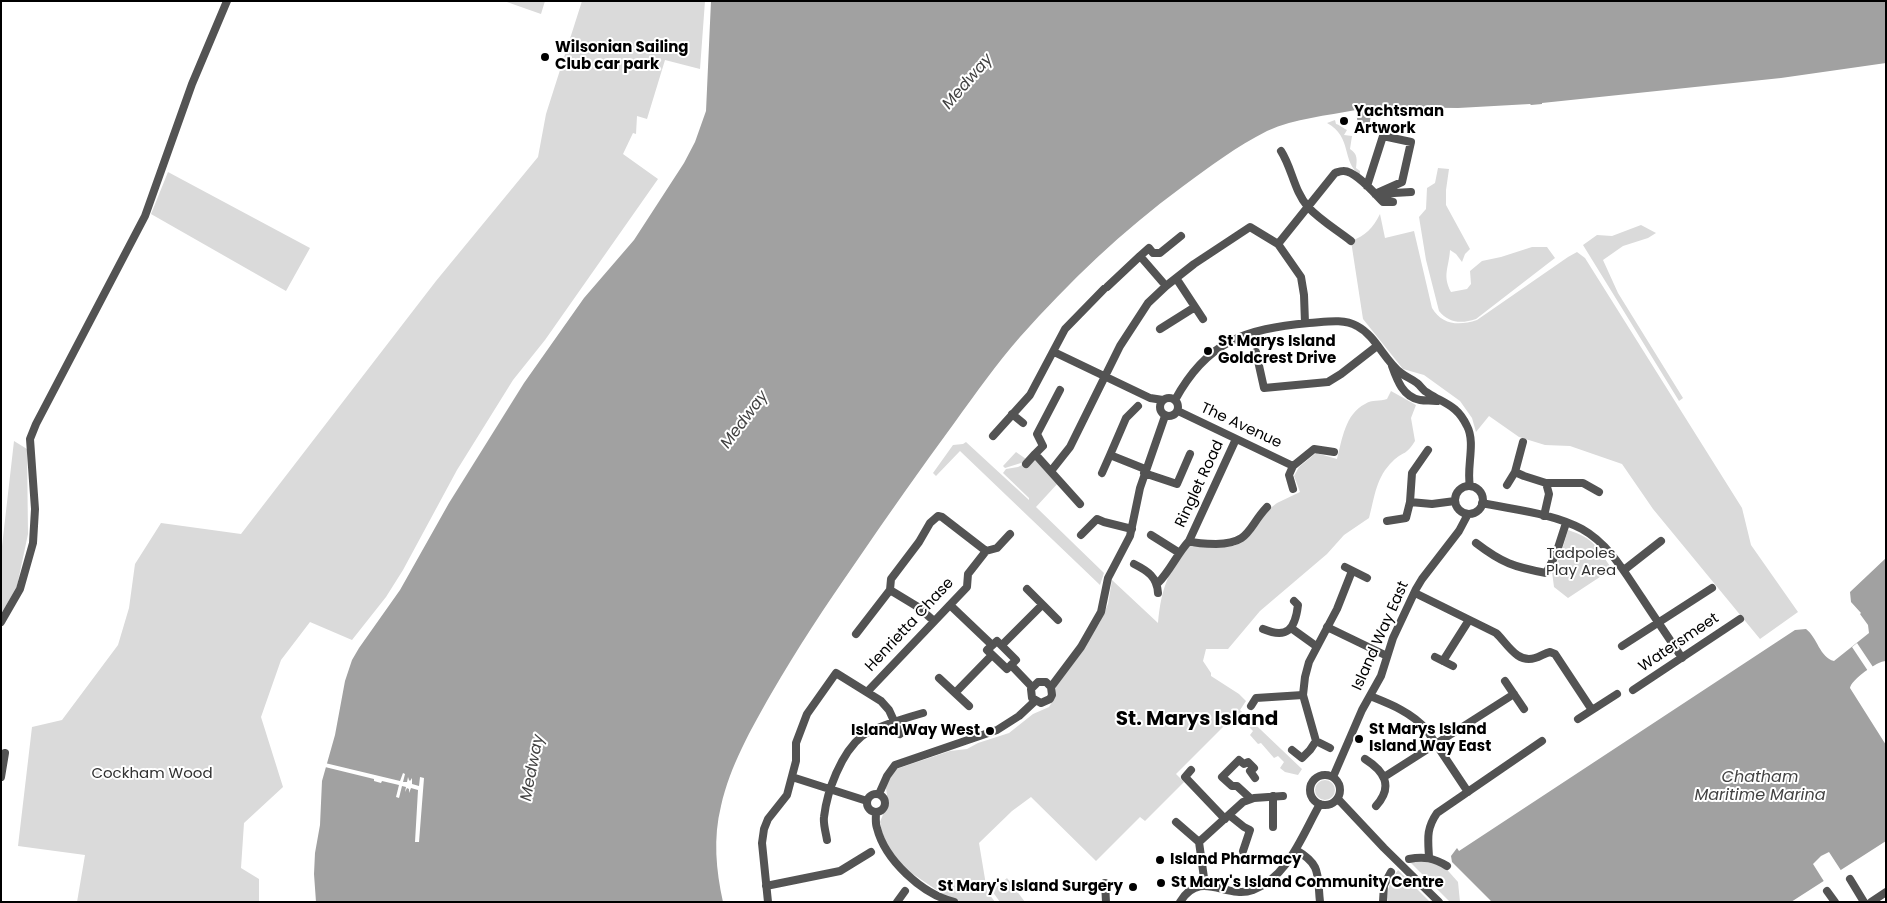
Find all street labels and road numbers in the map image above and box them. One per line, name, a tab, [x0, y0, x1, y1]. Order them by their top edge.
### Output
street label: The Avenue	[1198, 399, 1284, 453]
street label: Ringlet Road	[1172, 438, 1228, 530]
street label: Henrietta Chase	[862, 574, 958, 676]
street label: Island Way East	[1349, 579, 1413, 693]
street label: Watersmeet	[1636, 610, 1722, 676]

